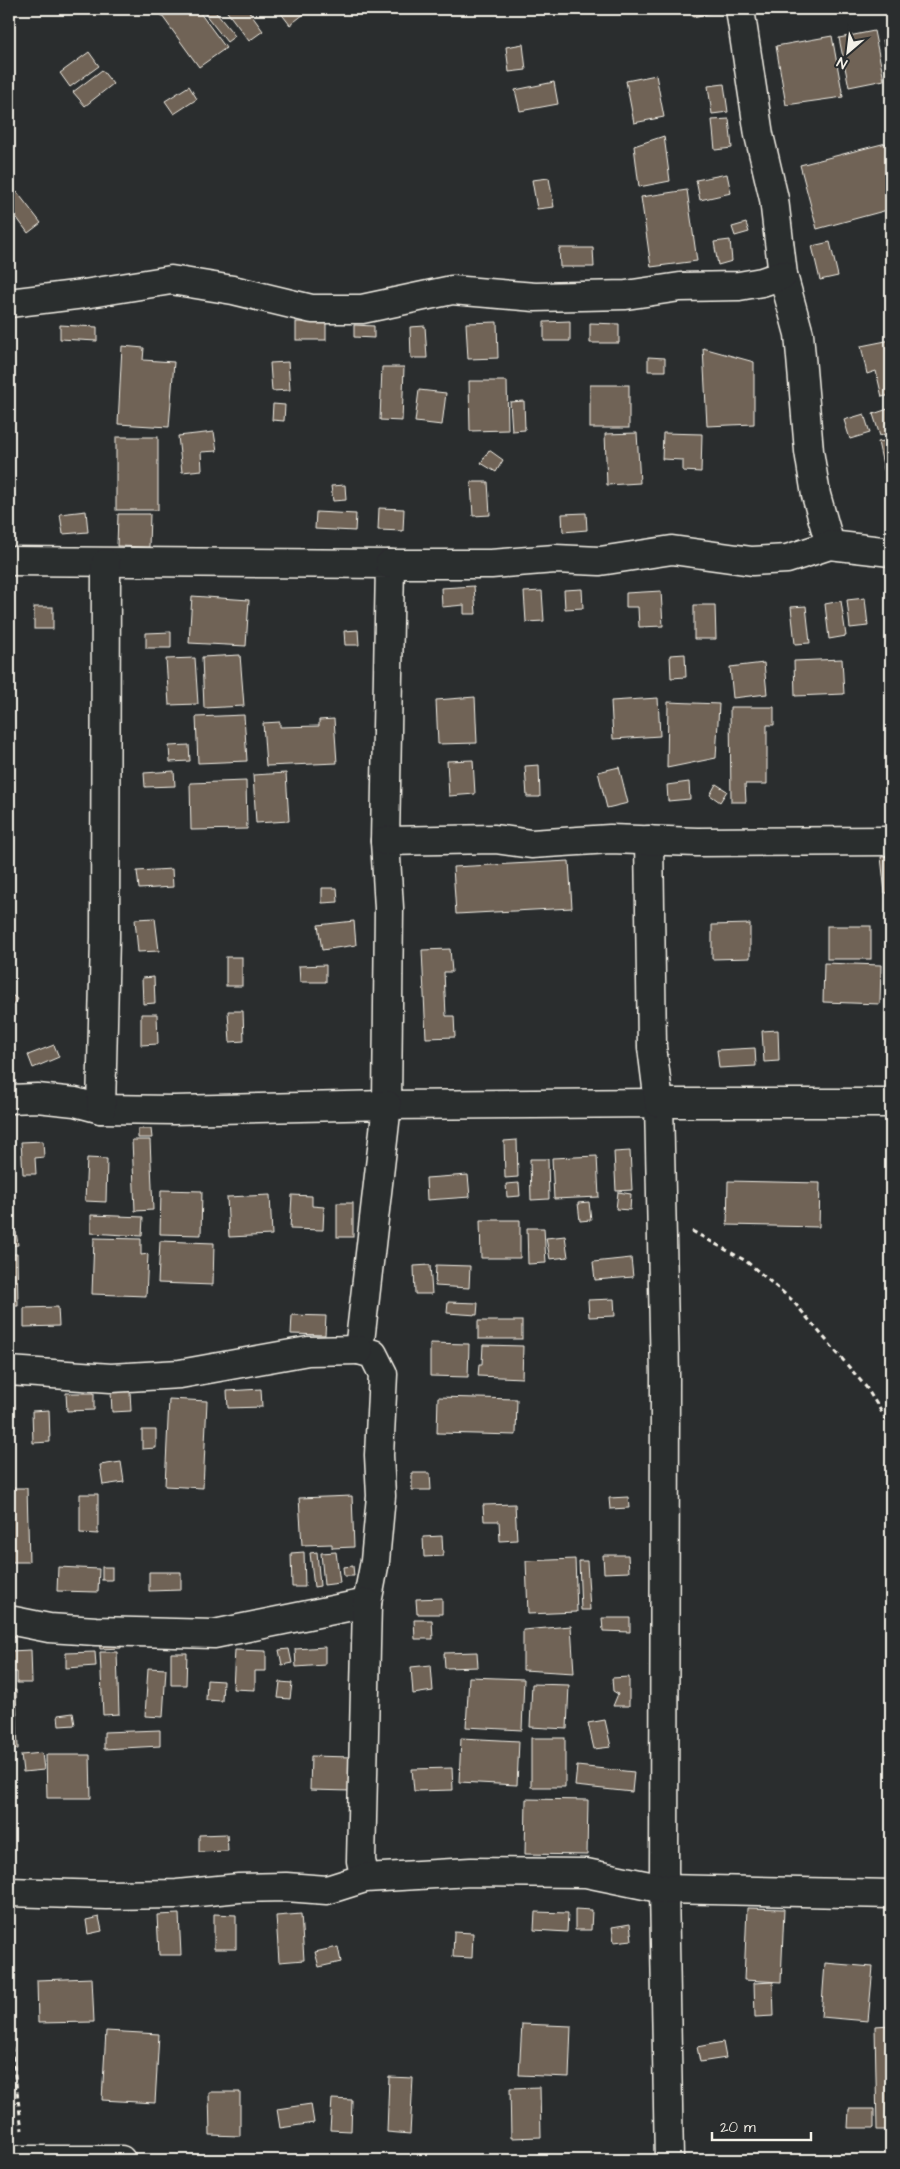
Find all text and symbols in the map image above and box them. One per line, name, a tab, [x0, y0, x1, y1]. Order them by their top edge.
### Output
north arrow	[822, 28, 872, 78]
text: N	[834, 52, 851, 73]
scale bar	[712, 2109, 811, 2141]
text: 20 m	[720, 2117, 756, 2138]

